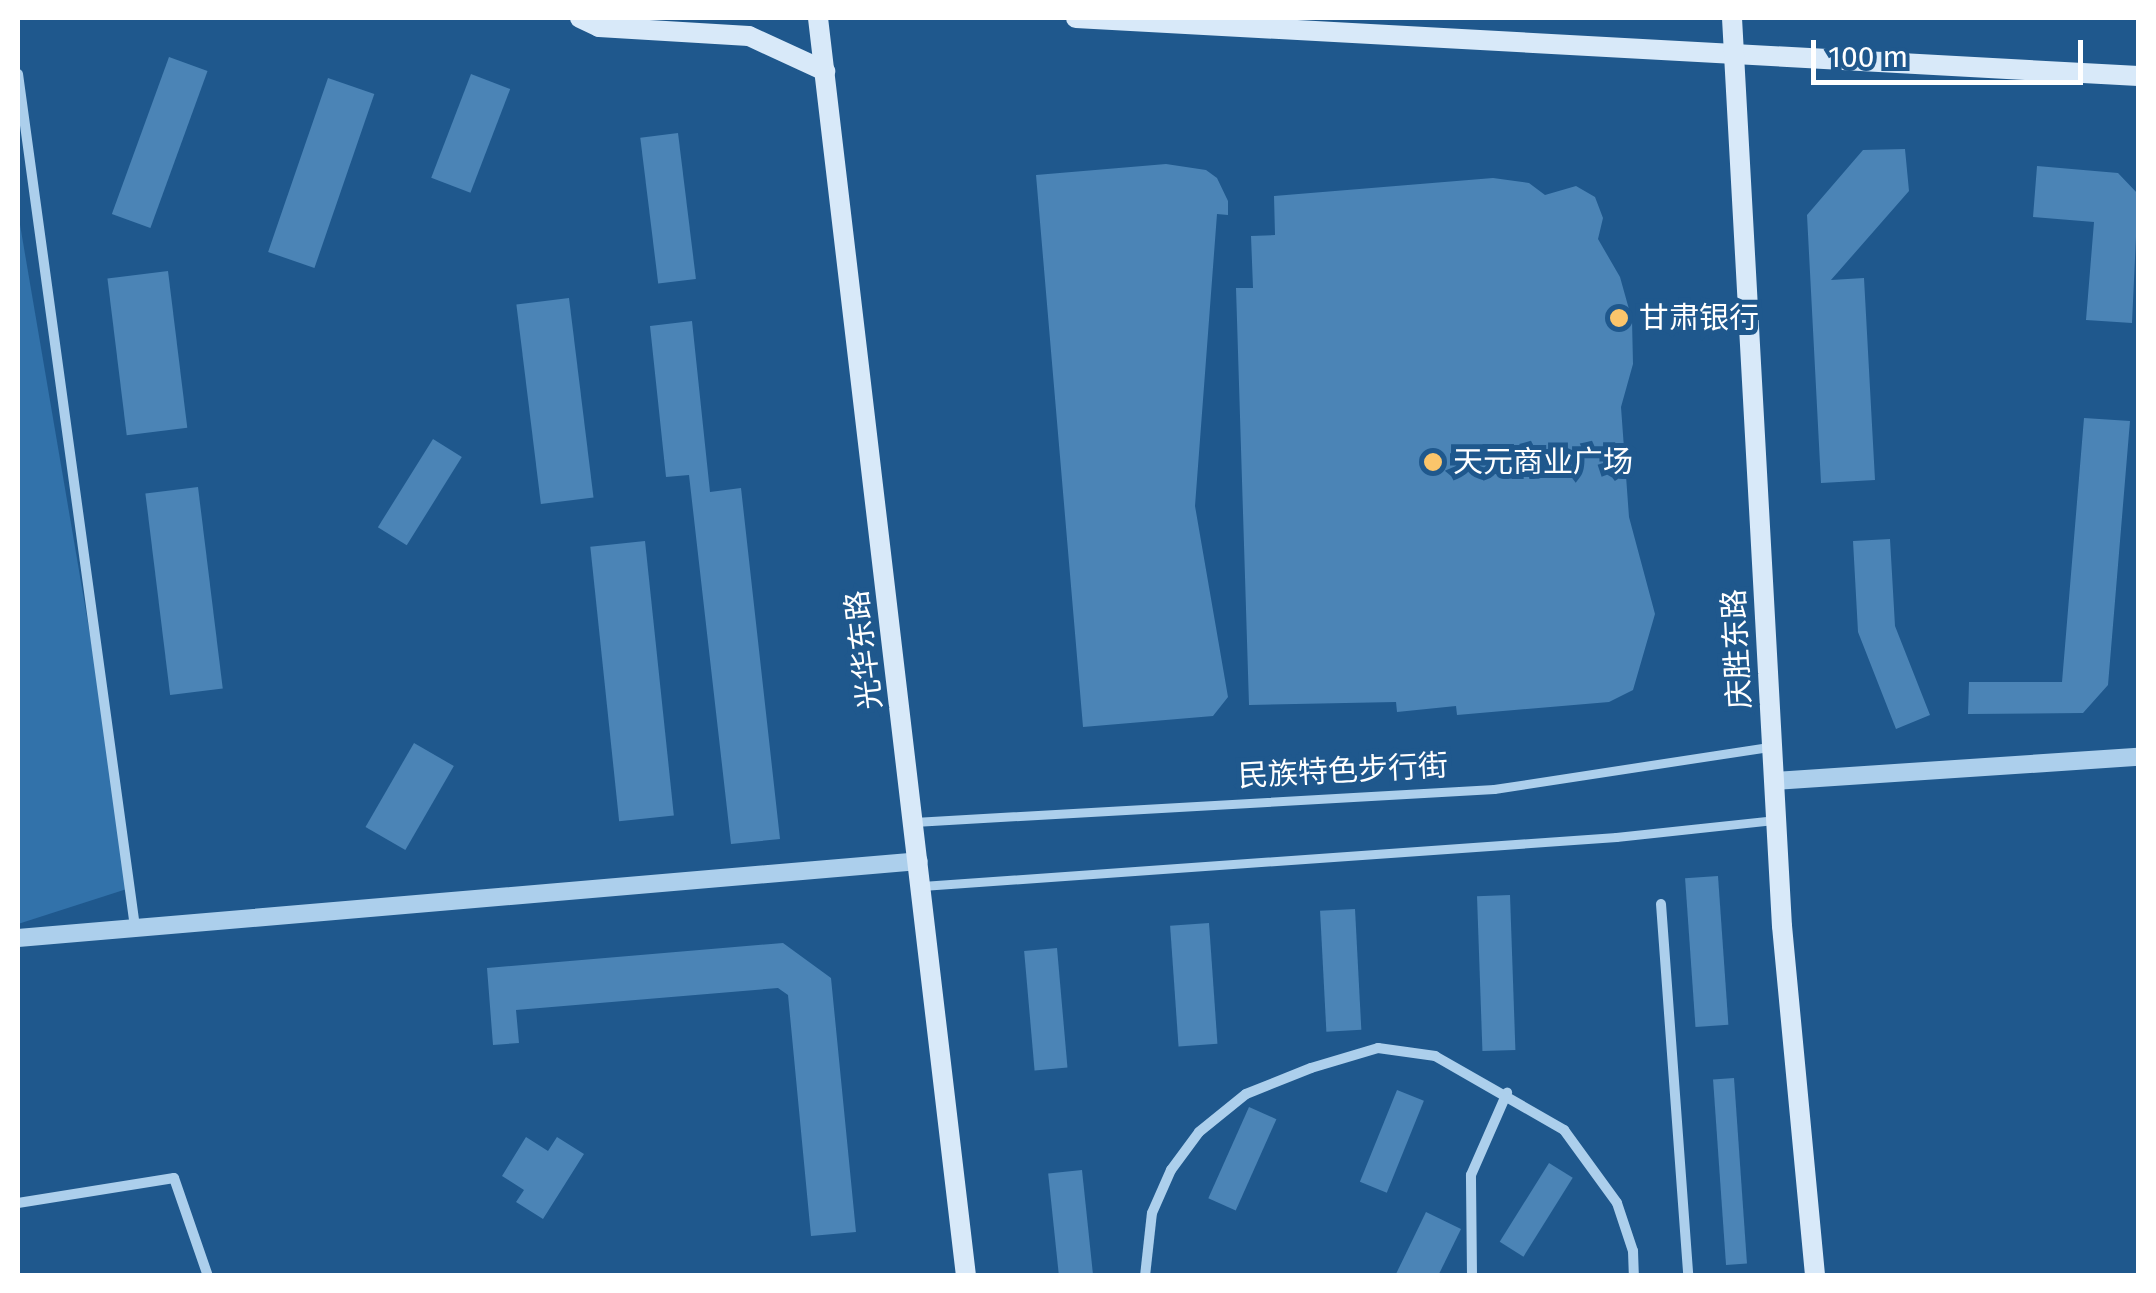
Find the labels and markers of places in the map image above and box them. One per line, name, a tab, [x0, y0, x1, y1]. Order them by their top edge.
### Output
place label: 甘肃银行	[1639, 300, 1759, 336]
marker: 甘肃银行	[1608, 307, 1630, 329]
place label: 天元商业广场	[1453, 444, 1633, 480]
marker: 天元商业广场	[1422, 451, 1444, 473]

